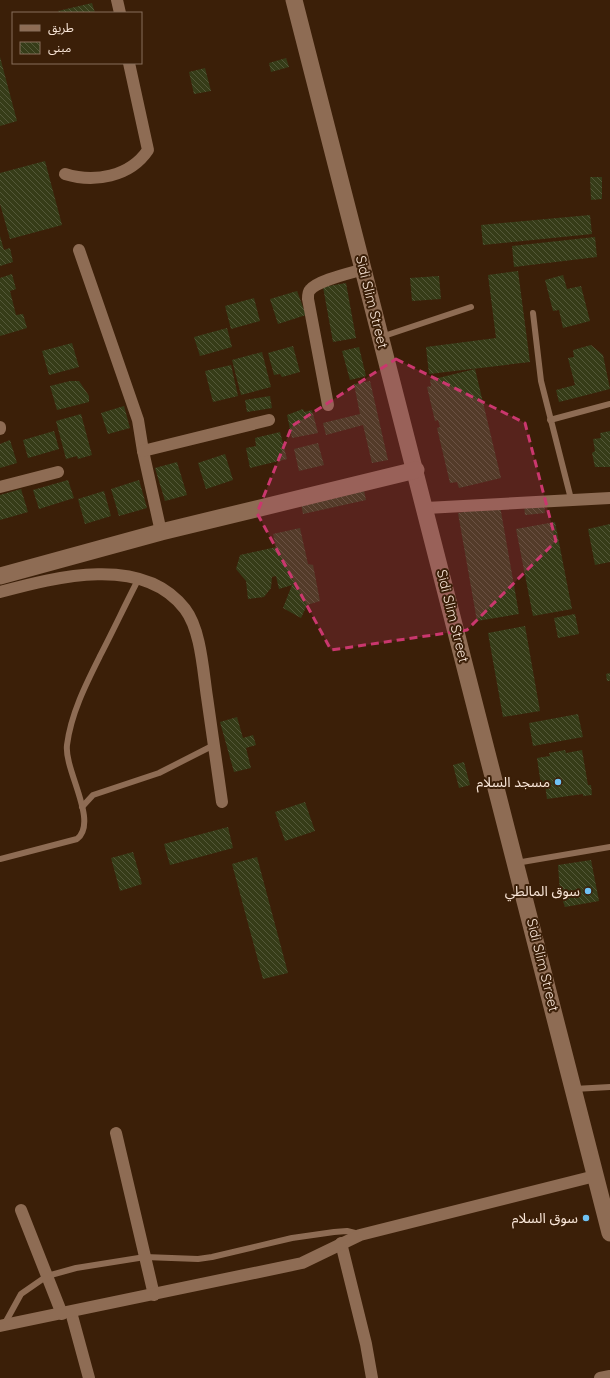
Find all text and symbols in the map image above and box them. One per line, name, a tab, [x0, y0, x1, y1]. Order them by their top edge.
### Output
legend	[12, 12, 142, 64]
text: طريق	[48, 20, 74, 36]
text: مبنى	[48, 40, 71, 55]
street label: Sidi Slim Street	[352, 254, 392, 351]
street label: Sidi Slim Street	[433, 568, 473, 665]
place label: مسجد السلام	[477, 773, 550, 793]
marker: مسجد السلام	[553, 777, 563, 787]
place label: سوق المالطي	[505, 882, 580, 902]
marker: سوق المالطي	[583, 886, 593, 896]
street label: Sidi Slim Street	[523, 917, 563, 1014]
place label: سوق السلام	[512, 1209, 578, 1229]
marker: سوق السلام	[581, 1213, 591, 1223]

